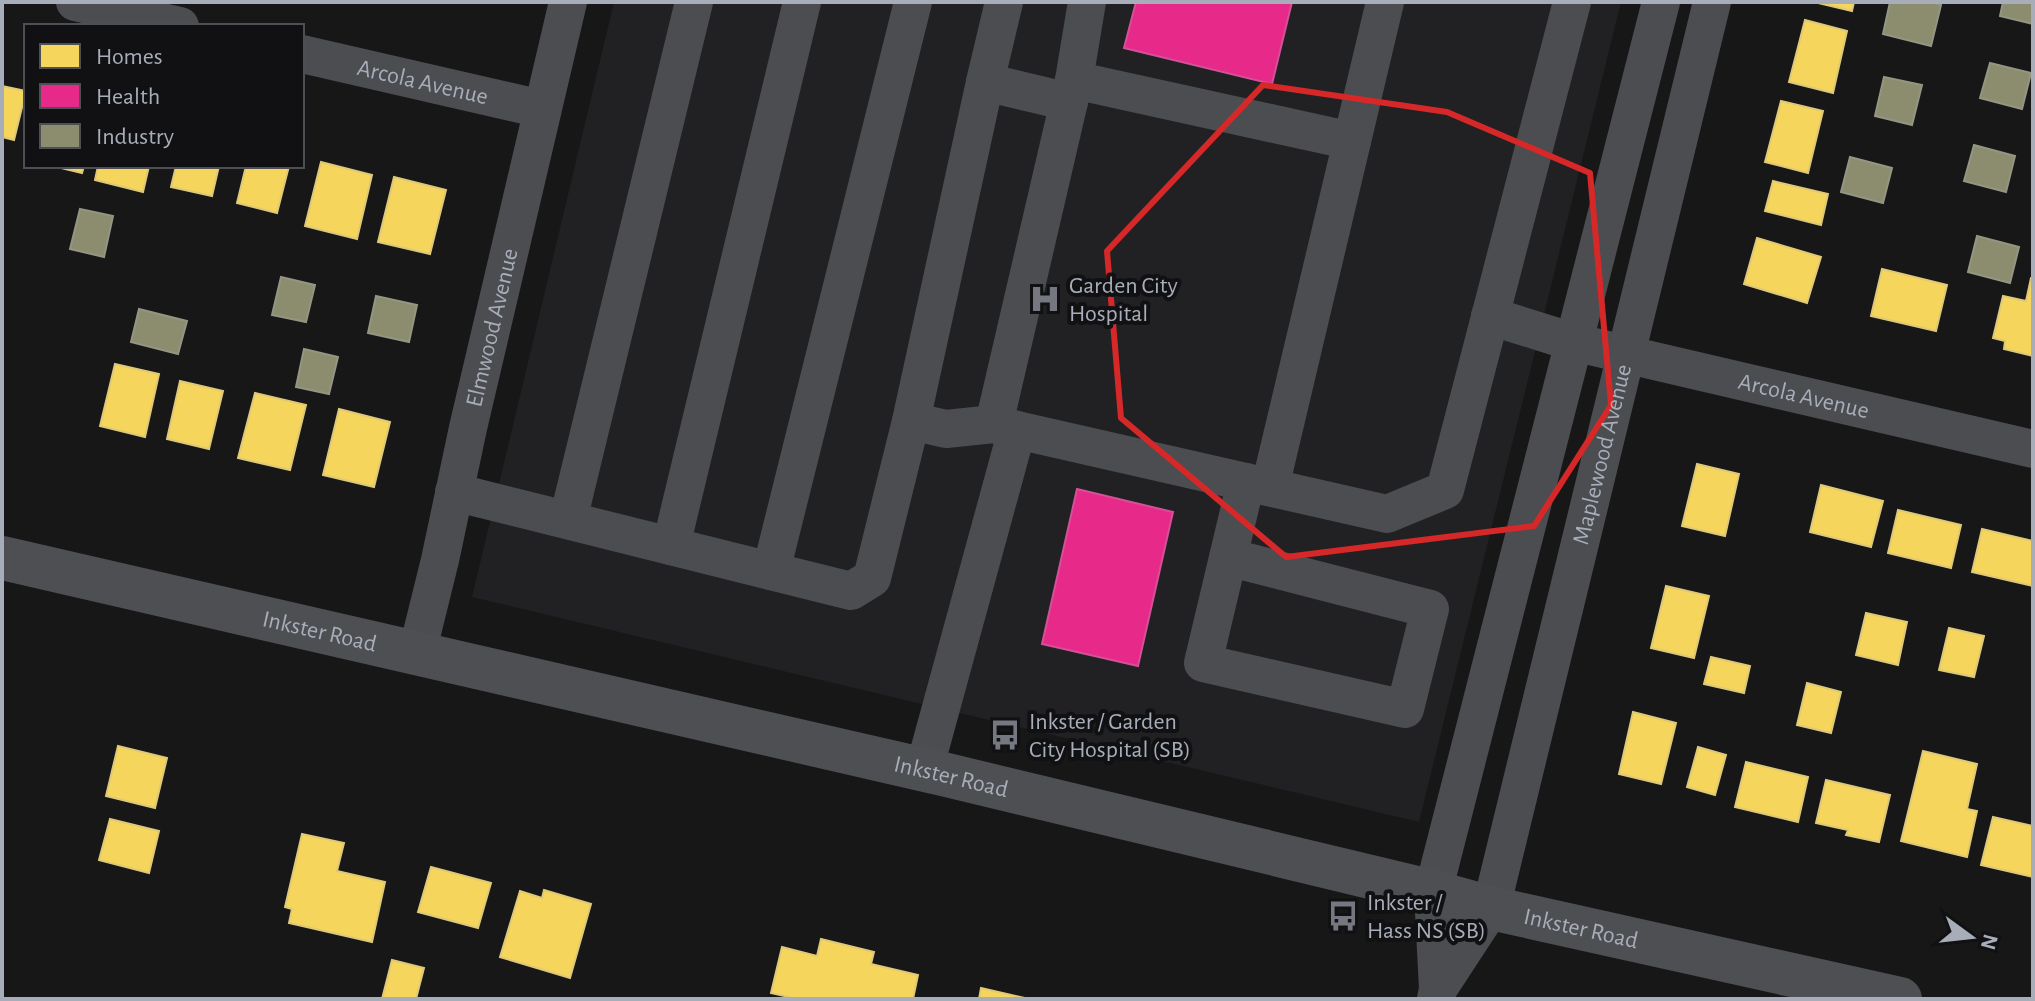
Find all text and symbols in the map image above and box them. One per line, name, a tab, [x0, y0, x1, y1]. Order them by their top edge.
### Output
legend	[24, 24, 304, 168]
text: Homes	[96, 45, 163, 69]
street label: Arcola Avenue	[355, 56, 490, 109]
text: Health	[96, 85, 160, 109]
text: Industry	[96, 125, 174, 149]
street label: Elmwood Avenue	[462, 246, 523, 409]
place label: Garden City Hospital	[1069, 274, 1178, 326]
hospital icon: Garden City Hospital	[1028, 282, 1062, 316]
street label: Maplewood Avenue	[1569, 362, 1636, 547]
street label: Arcola Avenue	[1736, 370, 1871, 423]
street label: Inkster Road	[260, 607, 379, 657]
place label: Inkster / Garden City Hospital (SB)	[1029, 710, 1191, 762]
bus stop icon: Inkster / Garden City Hospital (SB)	[988, 718, 1022, 752]
street label: Inkster Road	[892, 752, 1010, 802]
place label: Inkster / Hass NS (SB)	[1367, 891, 1486, 943]
north arrow	[1931, 897, 2011, 977]
bus stop icon: Inkster / Hass NS (SB)	[1326, 899, 1360, 933]
street label: Inkster Road	[1522, 905, 1640, 953]
text: N	[1977, 932, 2002, 952]

